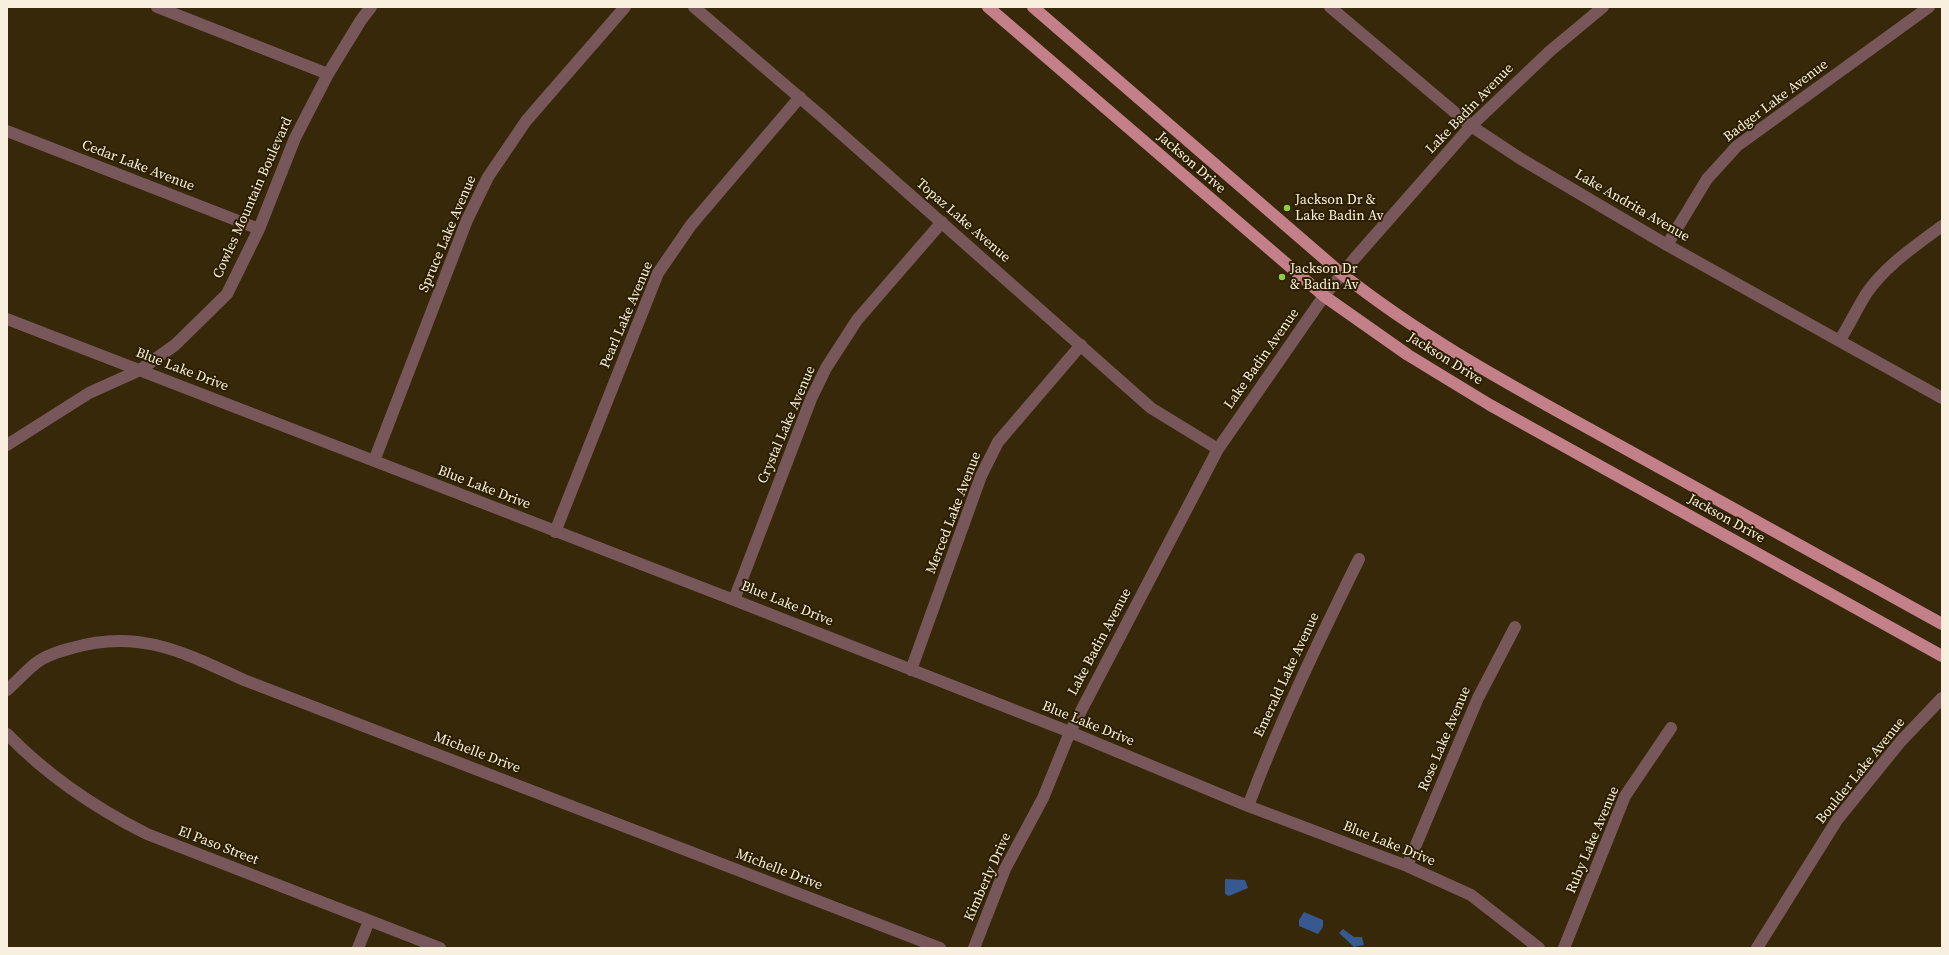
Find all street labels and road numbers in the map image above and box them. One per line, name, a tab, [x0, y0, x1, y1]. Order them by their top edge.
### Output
street label: Badger Lake Avenue	[1720, 56, 1832, 146]
street label: Lake Badin Avenue	[1423, 60, 1517, 158]
street label: Cowles Mountain Boulevard	[210, 115, 296, 281]
street label: Jackson Drive	[1153, 129, 1229, 197]
street label: Cedar Lake Avenue	[79, 137, 197, 195]
street label: Lake Andrita Avenue	[1572, 166, 1692, 246]
street label: Spruce Lake Avenue	[416, 173, 480, 295]
street label: Topaz Lake Avenue	[913, 176, 1013, 266]
street label: Pearl Lake Avenue	[597, 259, 657, 371]
street label: Lake Badin Avenue	[1221, 305, 1303, 413]
street label: Jackson Drive	[1404, 329, 1486, 389]
street label: Blue Lake Drive	[133, 345, 231, 395]
street label: Crystal Lake Avenue	[755, 364, 819, 486]
street label: Merced Lake Avenue	[923, 449, 985, 577]
street label: Blue Lake Drive	[435, 463, 533, 513]
street label: Jackson Drive	[1685, 491, 1767, 547]
street label: Blue Lake Drive	[738, 578, 836, 630]
street label: Lake Badin Avenue	[1065, 586, 1135, 698]
street label: Emerald Lake Avenue	[1251, 610, 1323, 740]
street label: Rose Lake Avenue	[1415, 684, 1475, 794]
street label: Blue Lake Drive	[1039, 698, 1137, 750]
street label: Boulder Lake Avenue	[1813, 714, 1909, 828]
street label: Michelle Drive	[431, 729, 523, 777]
street label: Ruby Lake Avenue	[1563, 784, 1623, 896]
street label: Blue Lake Drive	[1340, 818, 1438, 870]
street label: El Paso Street	[176, 823, 260, 869]
street label: Kimberly Drive	[961, 830, 1015, 924]
street label: Michelle Drive	[733, 846, 825, 894]

